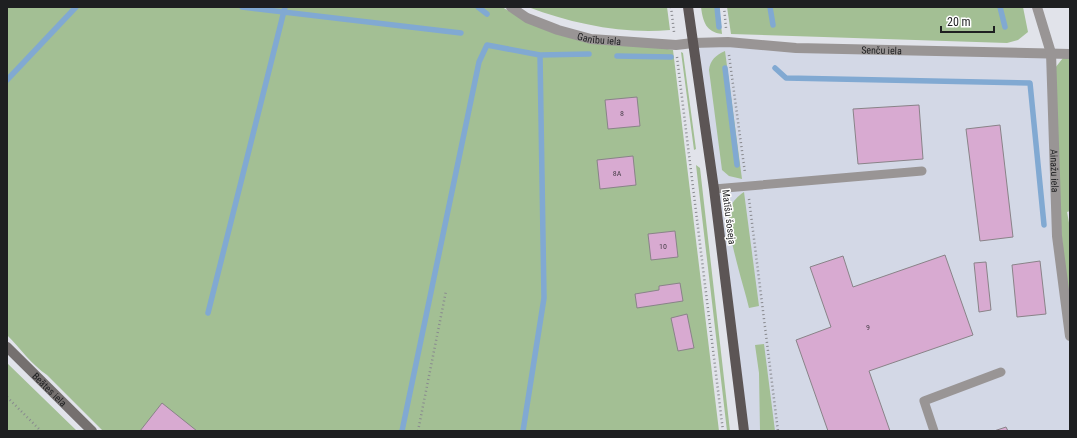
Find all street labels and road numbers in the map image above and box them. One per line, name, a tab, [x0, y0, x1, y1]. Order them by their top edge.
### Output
street label: Ganību iela	[576, 30, 622, 47]
street label: Senču iela	[861, 44, 902, 56]
street label: Ainažu iela	[1049, 149, 1061, 193]
street label: Matīšu šoseja	[720, 189, 738, 245]
street label: Beātes iela	[30, 370, 69, 409]

